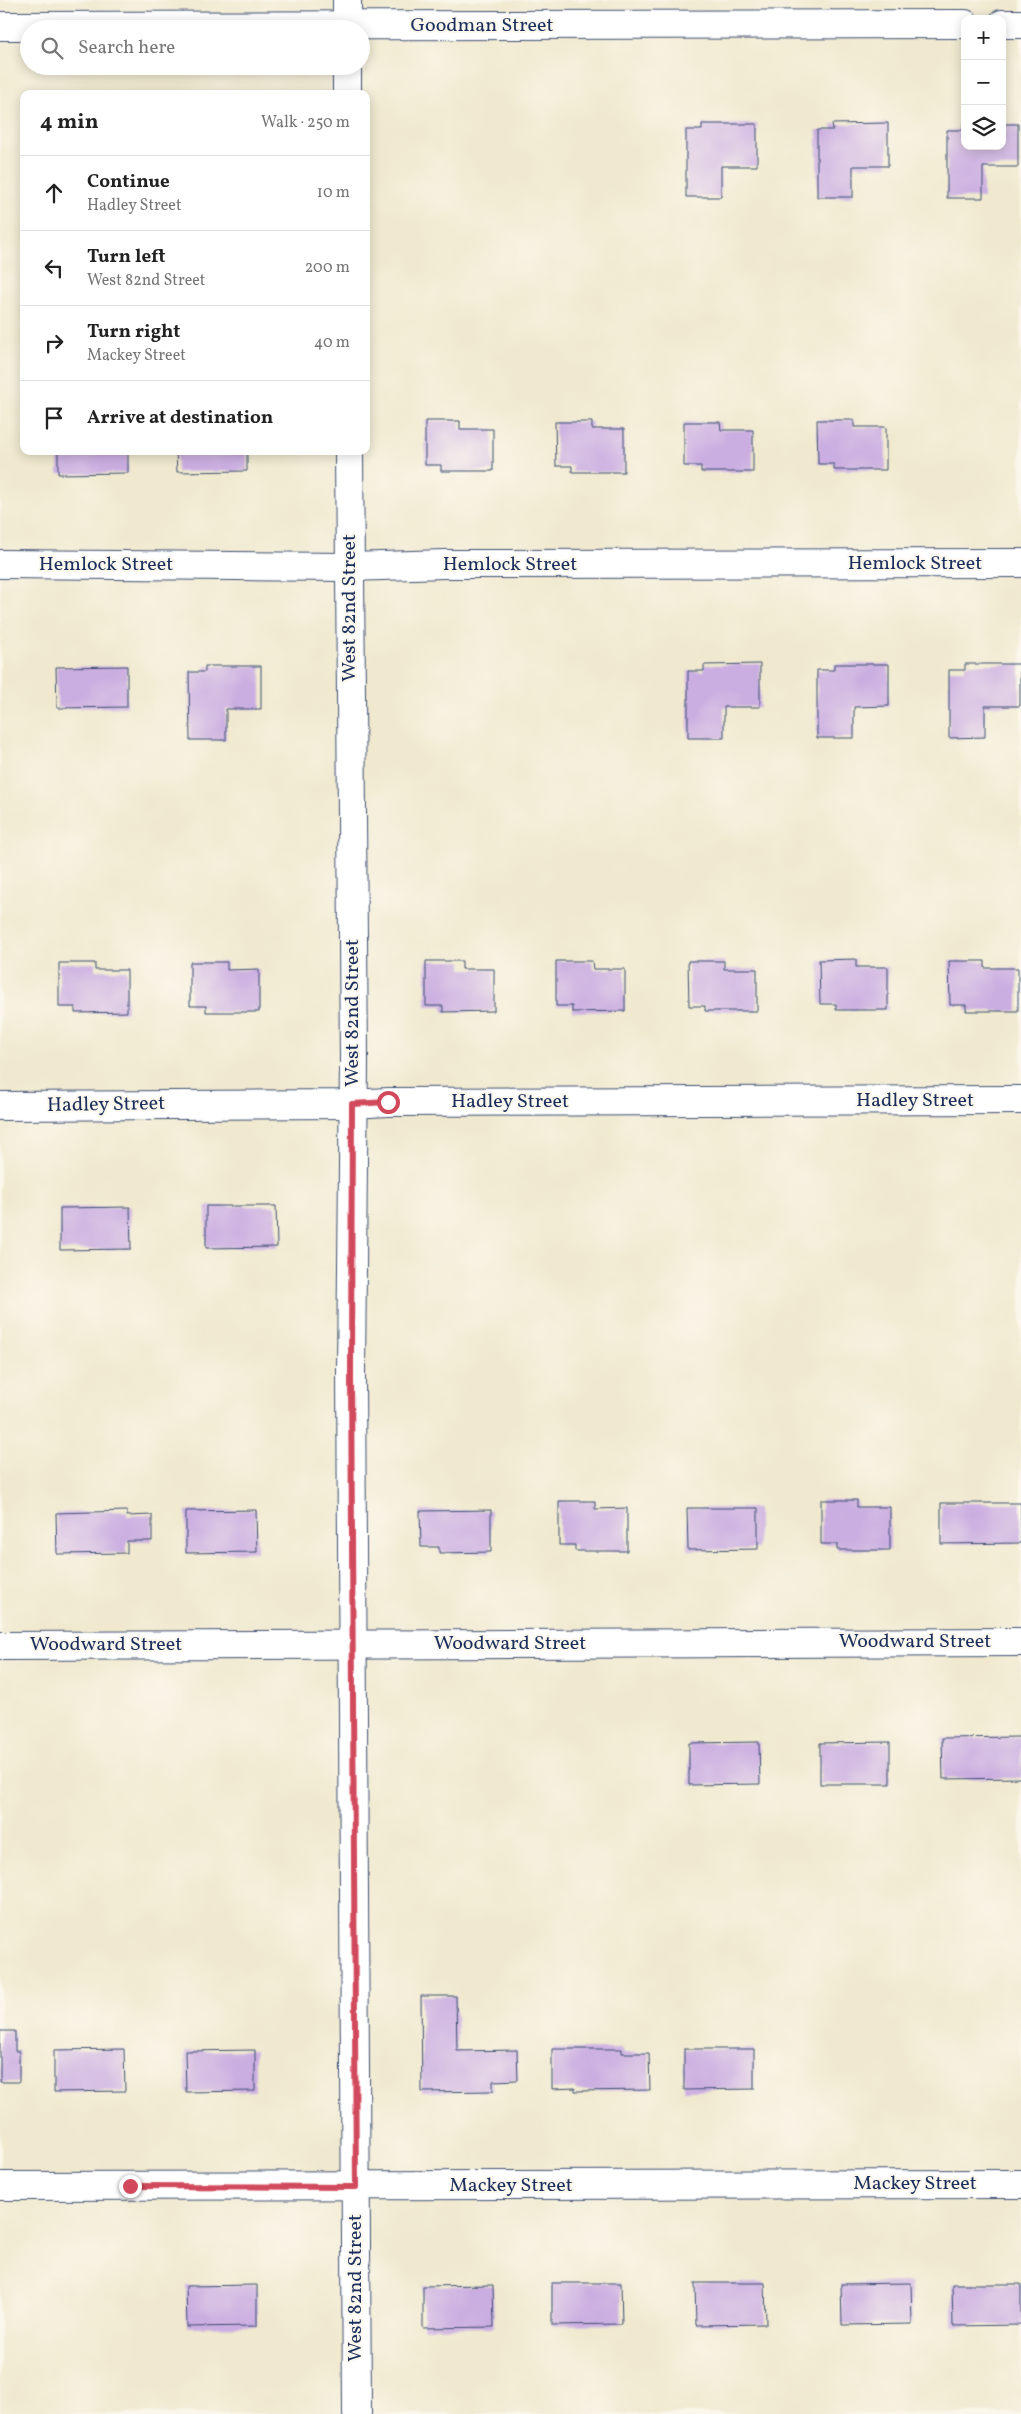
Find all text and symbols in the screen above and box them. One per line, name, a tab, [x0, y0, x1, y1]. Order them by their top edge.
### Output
street label: Goodman Street	[410, 12, 554, 40]
map controls	[961, 15, 1006, 150]
button: +	[961, 15, 1006, 60]
search box	[20, 20, 370, 75]
icon: search	[38, 34, 66, 62]
text: Search here	[78, 35, 175, 61]
button: −	[961, 60, 1006, 105]
button: layers	[961, 105, 1006, 150]
text: 4 min	[40, 108, 99, 137]
text: Walk · 250 m	[261, 112, 350, 134]
text: Continue	[87, 169, 170, 195]
icon: ahead	[40, 179, 68, 207]
text: 10 m	[317, 182, 350, 204]
text: Hadley Street	[87, 195, 182, 217]
text: Turn left	[87, 244, 166, 270]
icon: left	[40, 254, 68, 282]
text: 200 m	[305, 257, 350, 279]
text: West 82nd Street	[87, 270, 205, 292]
text: Turn right	[87, 319, 180, 345]
icon: right	[40, 329, 68, 357]
text: 40 m	[314, 332, 350, 354]
text: Mackey Street	[87, 345, 186, 367]
icon: arrive	[40, 404, 68, 432]
text: Arrive at destination	[87, 405, 273, 431]
street label: West 82nd Street	[336, 534, 364, 682]
street label: Hemlock Street	[848, 550, 982, 578]
street label: Hemlock Street	[39, 551, 173, 579]
street label: Hemlock Street	[443, 551, 577, 579]
street label: West 82nd Street	[339, 939, 367, 1087]
street label: Hadley Street	[856, 1087, 974, 1115]
street label: Hadley Street	[451, 1088, 569, 1116]
street label: Hadley Street	[47, 1090, 165, 1120]
route start	[377, 1091, 400, 1114]
street label: Woodward Street	[839, 1628, 991, 1656]
street label: Woodward Street	[434, 1630, 586, 1658]
street label: Woodward Street	[30, 1631, 182, 1659]
street label: Mackey Street	[853, 2170, 977, 2198]
street label: Mackey Street	[449, 2172, 573, 2200]
route end	[119, 2175, 142, 2198]
street label: West 82nd Street	[342, 2214, 370, 2362]

